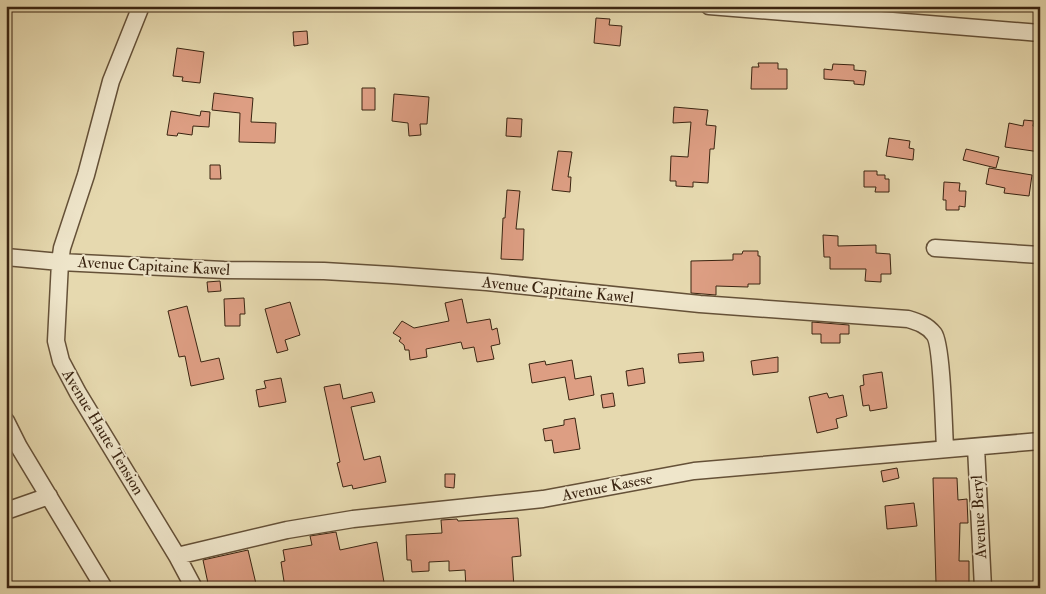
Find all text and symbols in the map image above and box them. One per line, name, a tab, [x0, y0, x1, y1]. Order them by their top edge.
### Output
street label: Avenue Capitaine Kawel	[76, 252, 231, 281]
street label: Avenue Capitaine Kawel	[480, 272, 635, 309]
street label: Avenue Haute Tension	[57, 365, 148, 499]
street label: Avenue Kasese	[559, 468, 654, 506]
street label: Avenue Beryl	[967, 475, 991, 560]

